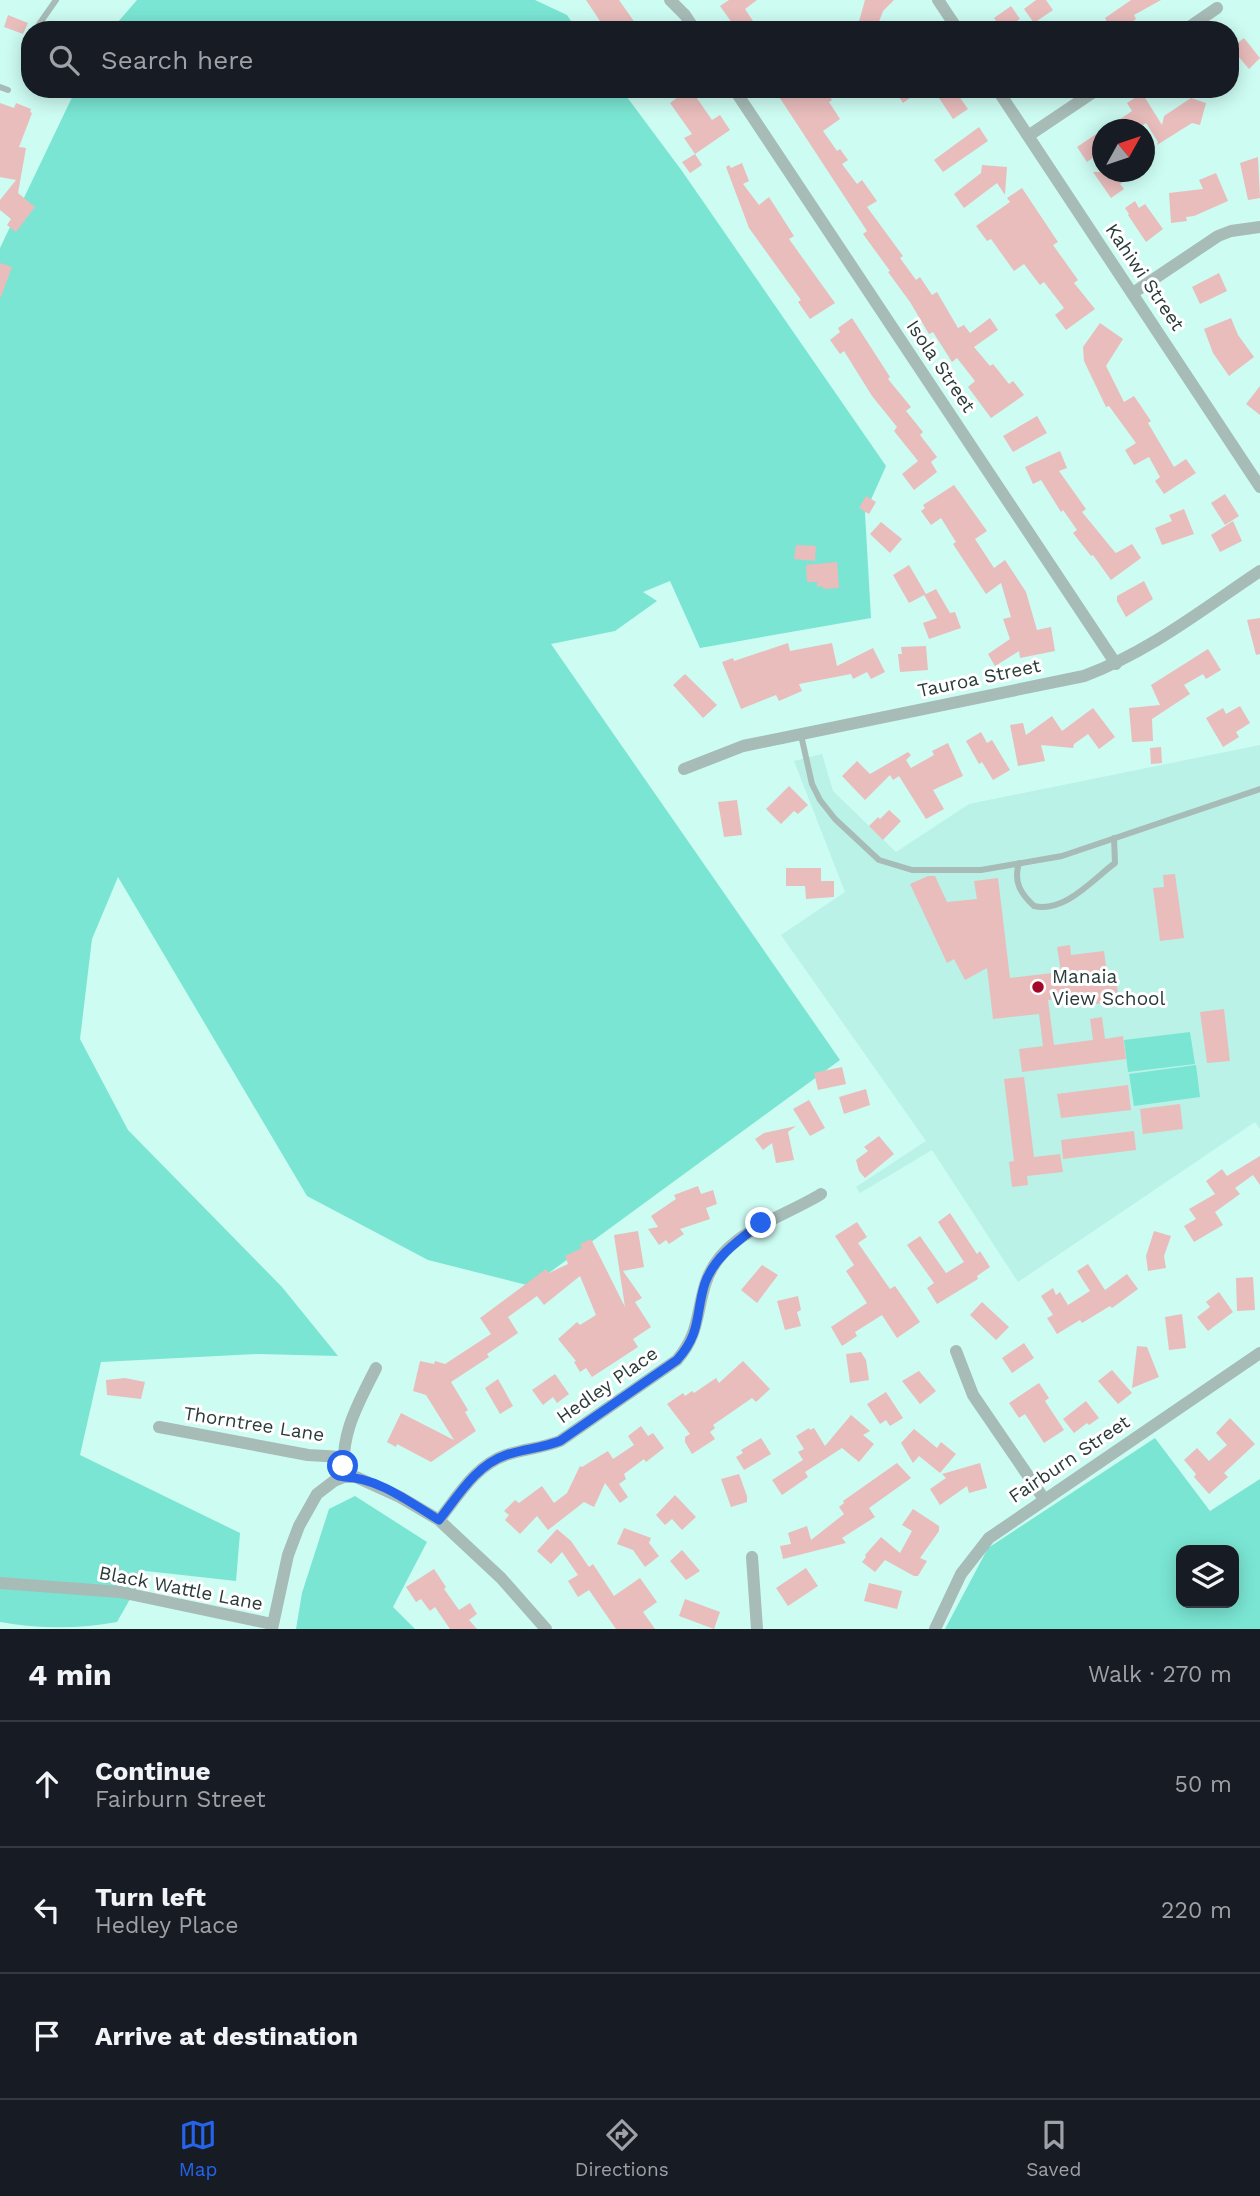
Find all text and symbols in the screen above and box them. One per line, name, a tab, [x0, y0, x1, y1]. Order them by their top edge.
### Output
search box	[21, 21, 1239, 98]
icon: search	[45, 41, 83, 79]
text: Search here	[101, 45, 253, 75]
north arrow	[1092, 119, 1155, 182]
street label: Kahiwi Street	[1101, 219, 1189, 335]
street label: Isola Street	[902, 315, 980, 417]
street label: Tauroa Street	[916, 654, 1042, 702]
place label: Manaia View School	[1052, 965, 1165, 1010]
marker: Manaia View School	[1030, 979, 1046, 995]
route end	[745, 1207, 776, 1238]
street label: Hedley Place	[552, 1342, 662, 1428]
street label: Thorntree Lane	[182, 1402, 326, 1446]
street label: Fairburn Street	[1004, 1410, 1134, 1508]
route start	[327, 1450, 358, 1481]
map controls	[1176, 1545, 1239, 1608]
button: layers	[1176, 1545, 1239, 1608]
street label: Black Wattle Lane	[97, 1561, 265, 1615]
text: 4 min	[28, 1657, 112, 1692]
text: Walk · 270 m	[1088, 1661, 1232, 1688]
text: Continue	[95, 1756, 211, 1786]
icon: ahead	[28, 1765, 66, 1803]
text: 50 m	[1175, 1771, 1232, 1798]
text: Fairburn Street	[95, 1786, 266, 1813]
text: Turn left	[95, 1882, 206, 1912]
icon: left	[28, 1891, 66, 1929]
text: 220 m	[1161, 1897, 1232, 1924]
text: Hedley Place	[95, 1912, 239, 1939]
icon: arrive	[28, 2017, 66, 2055]
text: Arrive at destination	[95, 2021, 358, 2051]
tab: Map	[179, 2116, 217, 2181]
tab: Directions	[575, 2116, 669, 2181]
tab: Saved	[1026, 2116, 1081, 2181]

